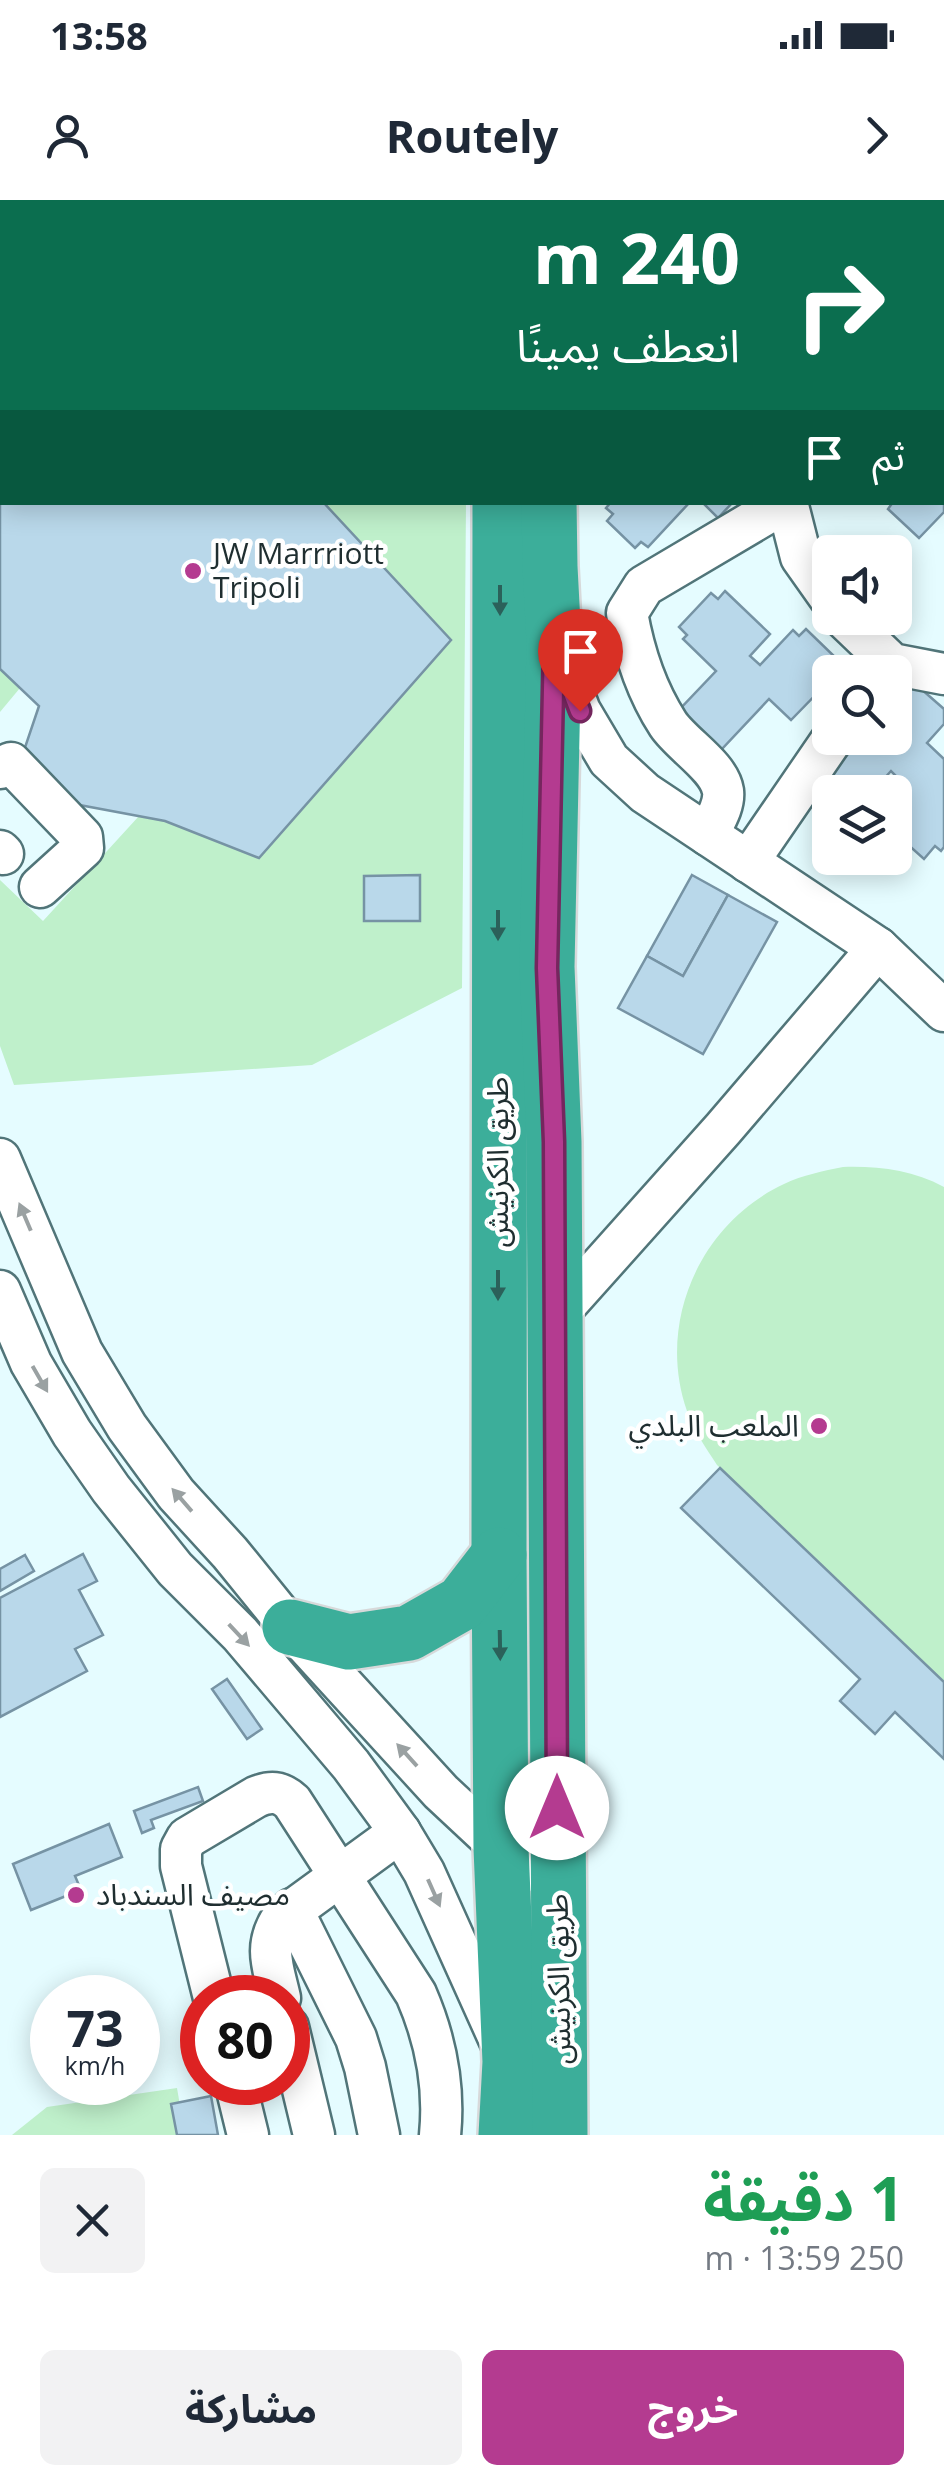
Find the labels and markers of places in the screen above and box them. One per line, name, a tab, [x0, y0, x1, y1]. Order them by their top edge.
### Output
place label: JW Marrriott Tripoli	[210, 532, 384, 607]
marker: JW Marrriott Tripoli	[182, 560, 204, 582]
pin	[538, 609, 623, 712]
place label: الملعب البلدي	[629, 1404, 799, 1449]
marker: الملعب البلدي	[808, 1415, 830, 1437]
place label: مصيف السندباد	[96, 1873, 290, 1914]
marker: مصيف السندباد	[65, 1884, 87, 1906]

